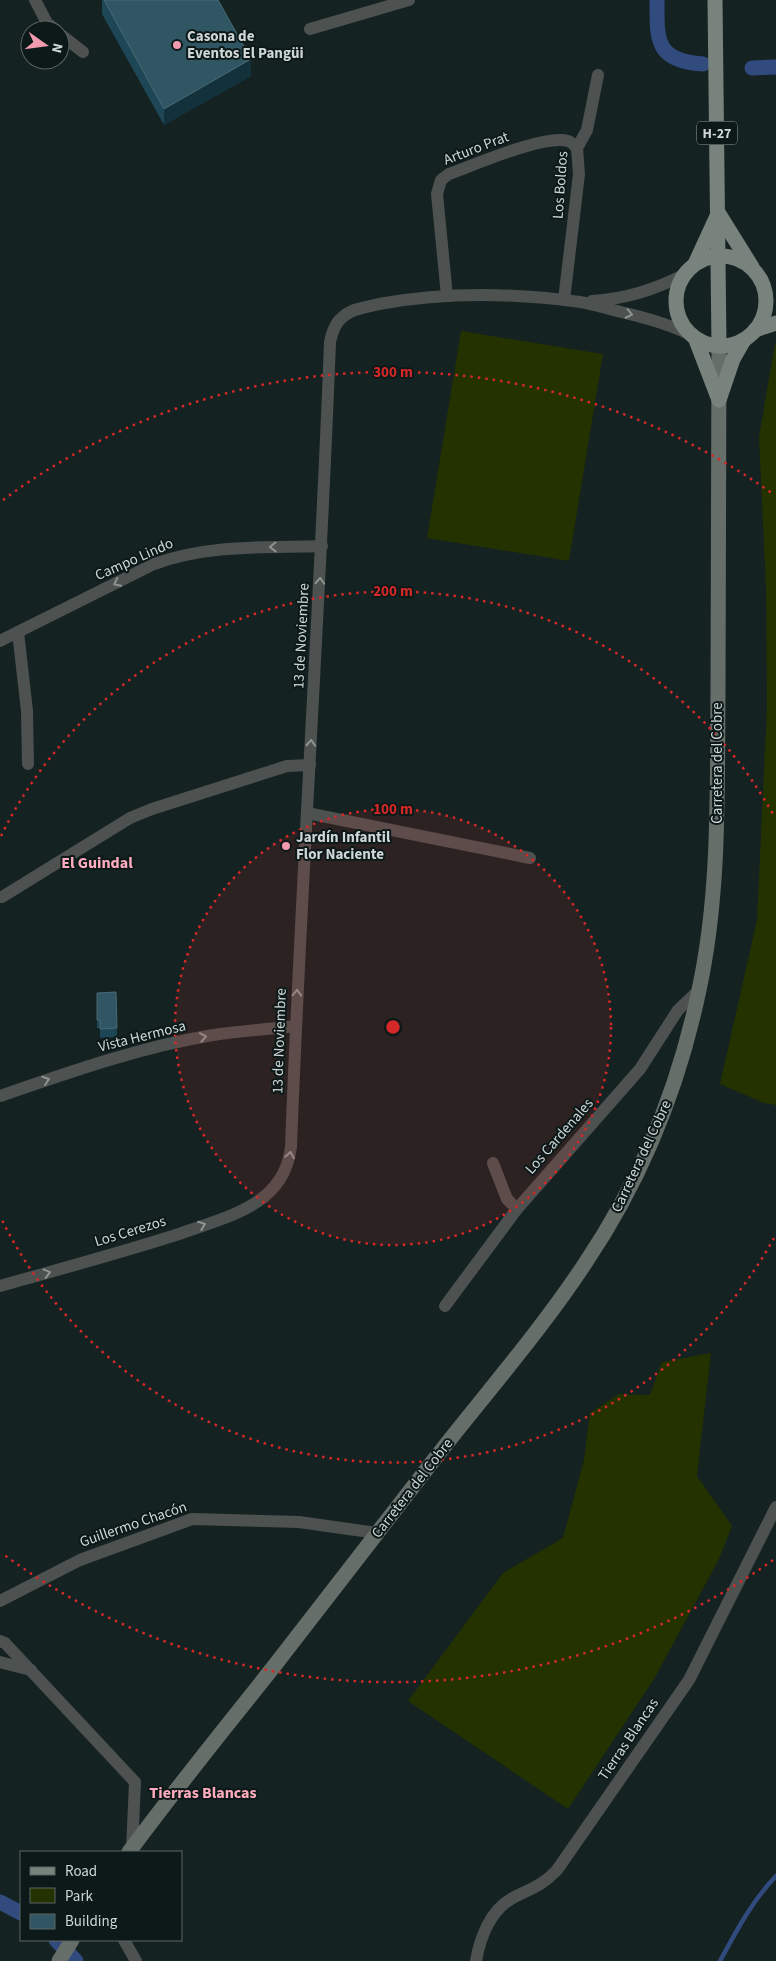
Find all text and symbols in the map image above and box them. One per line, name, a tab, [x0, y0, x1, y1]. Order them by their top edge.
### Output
north arrow	[20, 20, 70, 70]
place label: Casona de Eventos El Pangüi	[187, 26, 304, 64]
marker: Casona de Eventos El Pangüi	[171, 39, 183, 51]
text: N	[46, 41, 67, 55]
road number: H-27	[697, 122, 737, 144]
street label: Arturo Prat	[440, 126, 512, 171]
street label: Los Boldos	[548, 150, 573, 220]
one-way arrow	[625, 308, 634, 318]
text: 300 m	[373, 362, 413, 383]
street label: Campo Lindo	[92, 533, 177, 586]
one-way arrow	[269, 542, 277, 553]
one-way arrow	[113, 576, 122, 587]
one-way arrow	[315, 577, 326, 585]
text: 200 m	[373, 581, 413, 602]
street label: 13 de Noviembre	[288, 583, 315, 689]
street label: Carretera del Cobre	[707, 702, 728, 824]
one-way arrow	[306, 739, 317, 747]
text: 100 m	[373, 799, 413, 820]
place label: Jardín Infantil Flor Naciente	[296, 827, 391, 865]
marker: Jardín Infantil Flor Naciente	[280, 840, 292, 852]
district label: El Guindal	[61, 852, 133, 874]
street label: 13 de Noviembre	[267, 988, 292, 1094]
one-way arrow	[292, 988, 303, 996]
street label: Vista Hermosa	[96, 1015, 188, 1058]
centre of rings	[384, 1018, 402, 1036]
one-way arrow	[198, 1033, 207, 1043]
one-way arrow	[41, 1076, 50, 1086]
street label: Los Cardenales	[520, 1094, 598, 1179]
street label: Carretera del Cobre	[606, 1097, 677, 1216]
one-way arrow	[284, 1151, 295, 1159]
street label: Los Cerezos	[92, 1211, 168, 1252]
one-way arrow	[198, 1221, 206, 1231]
one-way arrow	[42, 1268, 51, 1278]
street label: Carretera del Cobre	[367, 1434, 458, 1543]
street label: Guillermo Chacón	[77, 1496, 190, 1553]
street label: Tierras Blancas	[593, 1694, 664, 1785]
district label: Tierras Blancas	[149, 1782, 257, 1804]
legend	[20, 1851, 182, 1941]
text: Road	[65, 1861, 97, 1882]
text: Park	[65, 1886, 94, 1907]
text: Building	[65, 1911, 118, 1932]

